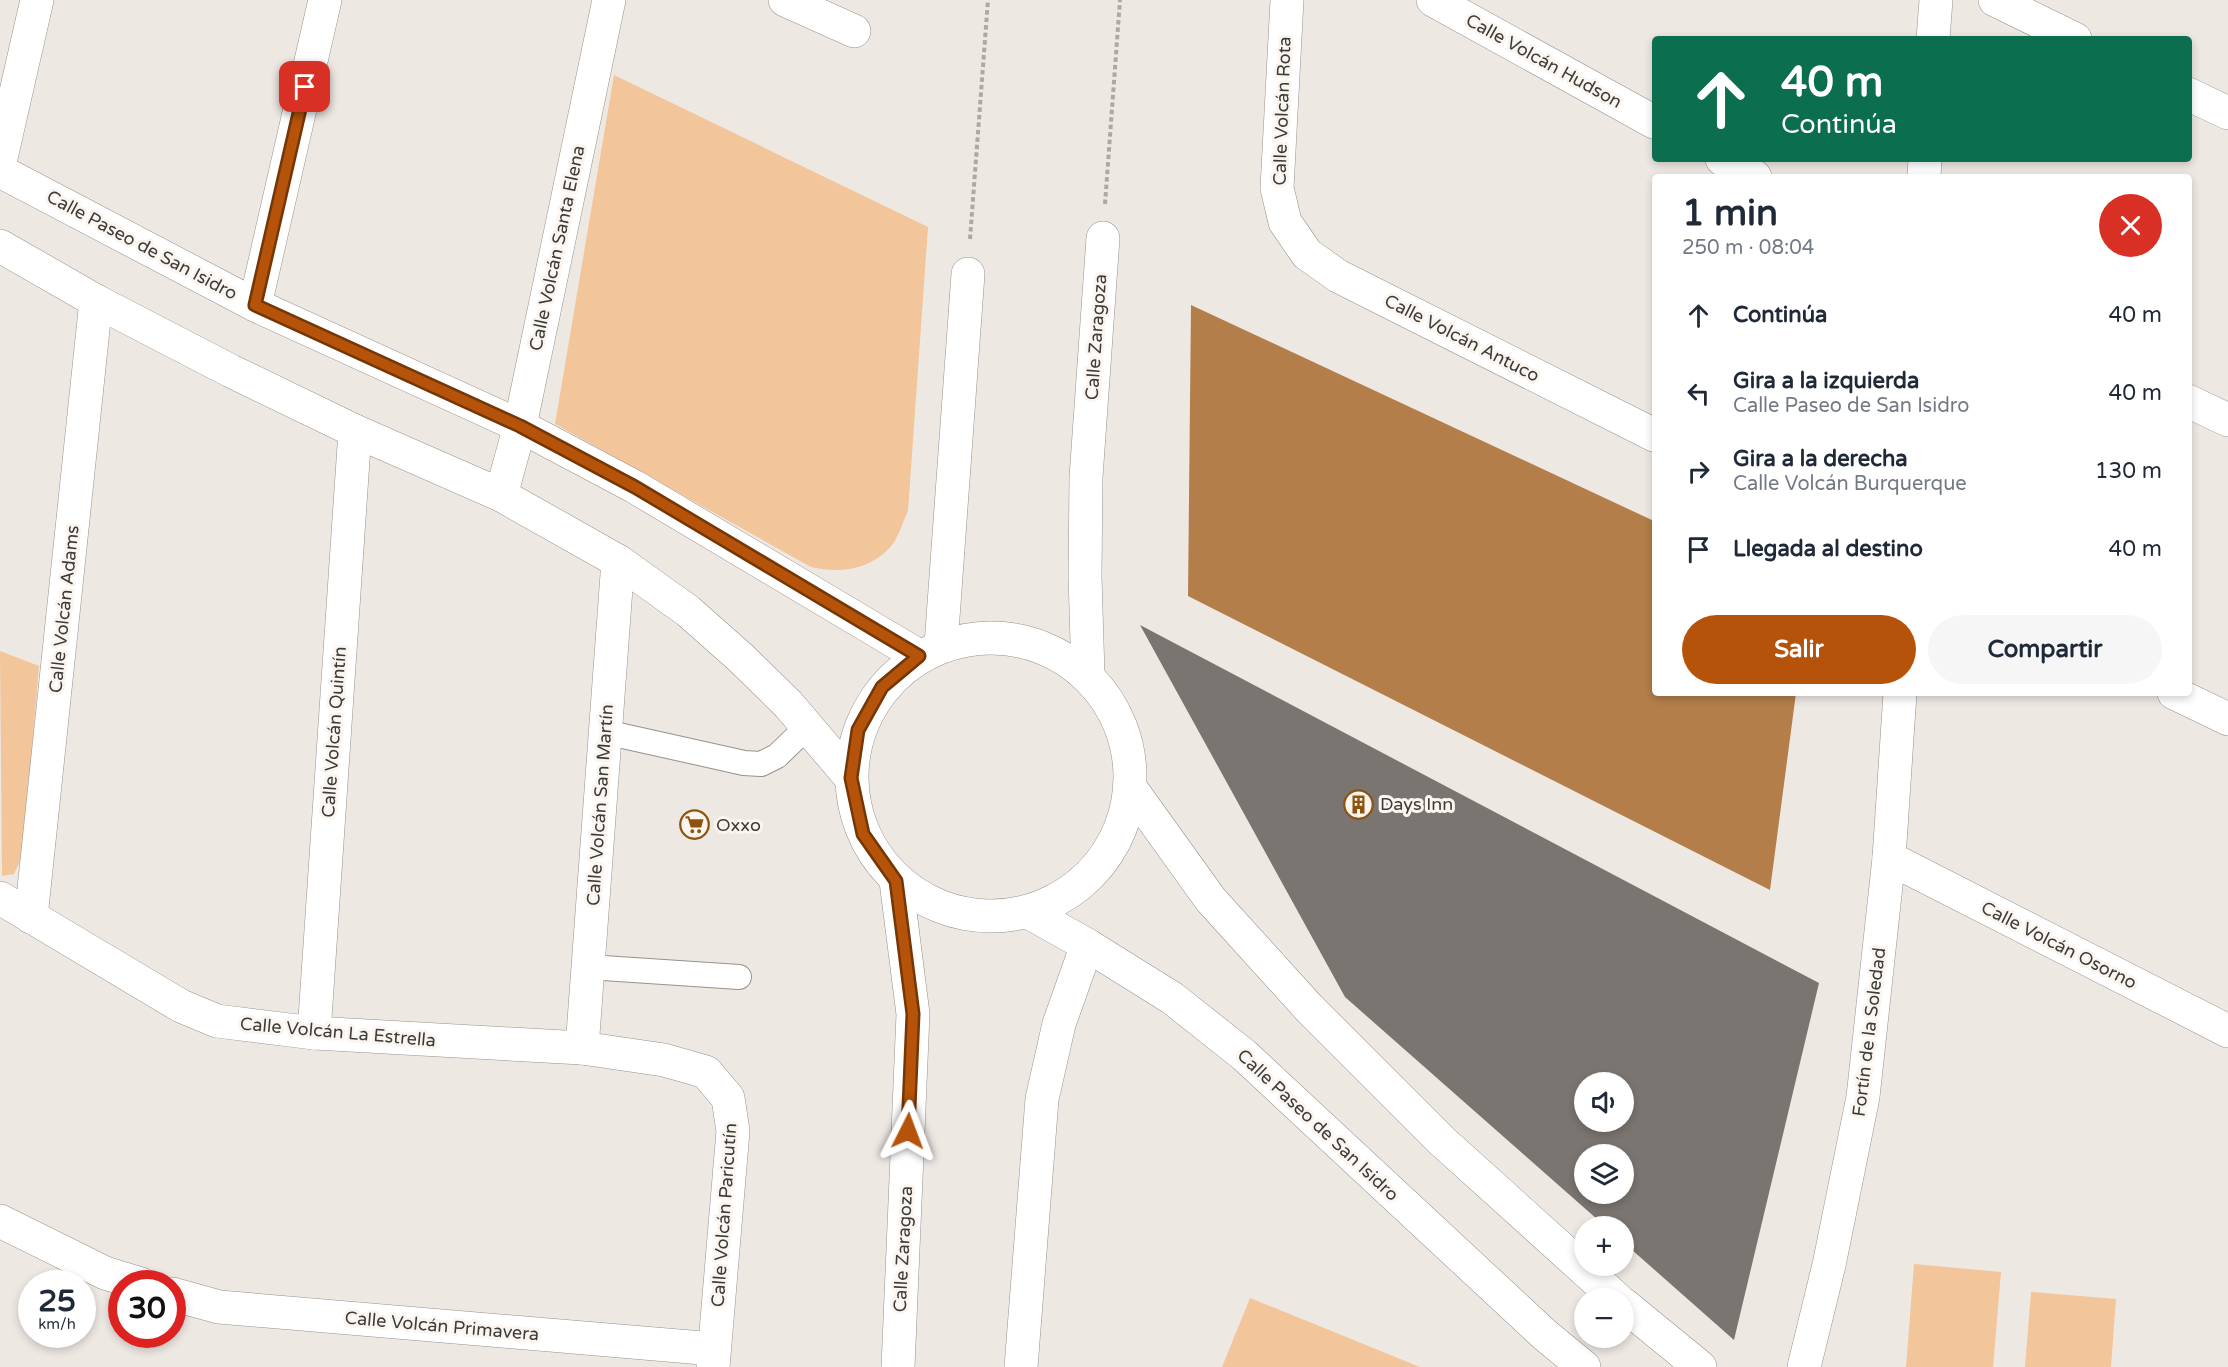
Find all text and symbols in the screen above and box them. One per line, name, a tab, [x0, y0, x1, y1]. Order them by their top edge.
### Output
street label: Calle Volcán Hudson	[1462, 9, 1626, 113]
street label: Calle Volcán Rota	[1268, 36, 1296, 186]
text: 40 m	[1781, 57, 1883, 108]
icon: ahead	[1682, 60, 1760, 138]
pin	[279, 61, 330, 112]
icon: arrive	[288, 70, 321, 103]
text: Continúa	[1781, 108, 1897, 141]
street label: Calle Volcán Santa Elena	[524, 143, 590, 353]
street label: Calle Paseo de San Isidro	[43, 185, 241, 305]
text: 1 min	[1682, 192, 1778, 235]
button: close	[2099, 194, 2162, 257]
text: 250 m · 08:04	[1682, 236, 1814, 260]
street label: Calle Zaragoza	[1081, 273, 1111, 401]
street label: Calle Volcán Antuco	[1381, 289, 1543, 387]
icon: ahead	[1682, 299, 1715, 332]
text: Continúa	[1733, 302, 1827, 328]
text: 40 m	[2108, 302, 2162, 328]
text: Gira a la izquierda	[1733, 368, 1919, 394]
icon: left	[1682, 377, 1715, 410]
text: 40 m	[2108, 380, 2162, 406]
text: Calle Paseo de San Isidro	[1733, 394, 1969, 418]
text: Gira a la derecha	[1733, 446, 1908, 472]
icon: right	[1682, 455, 1715, 488]
text: 130 m	[2095, 458, 2162, 484]
text: Calle Volcán Burquerque	[1733, 472, 1967, 496]
street label: Calle Volcán Adams	[44, 524, 84, 694]
icon: arrive	[1682, 533, 1715, 566]
text: Llegada al destino	[1733, 536, 1923, 562]
text: 40 m	[2108, 536, 2162, 562]
button: Salir	[1682, 615, 1916, 684]
button: Compartir	[1928, 615, 2162, 684]
street label: Calle Volcán Quintín	[317, 646, 351, 818]
street label: Calle Volcán San Martín	[582, 703, 618, 907]
building icon: Days Inn	[1343, 788, 1375, 820]
place label: Days Inn	[1380, 793, 1453, 815]
supermarket icon: Oxxo	[679, 809, 711, 841]
place label: Oxxo	[716, 814, 761, 836]
street label: Calle Volcán Osorno	[1978, 896, 2140, 994]
street label: Fortín de la Soledad	[1848, 946, 1890, 1118]
street label: Calle Volcán La Estrella	[239, 1012, 437, 1052]
street label: Calle Paseo de San Isidro	[1233, 1044, 1403, 1206]
map controls	[1574, 1072, 1634, 1348]
button: sound	[1574, 1072, 1634, 1132]
position arrow	[876, 1099, 940, 1163]
street label: Calle Volcán Paricutín	[707, 1122, 741, 1308]
button: layers	[1574, 1144, 1634, 1204]
street label: Calle Zaragoza	[889, 1185, 917, 1313]
button: +	[1574, 1216, 1634, 1276]
speed limit sign: 30	[108, 1270, 186, 1348]
text: 25	[38, 1283, 76, 1320]
button: −	[1574, 1288, 1634, 1348]
street label: Calle Volcán Primavera	[344, 1307, 540, 1345]
text: km/h	[38, 1315, 76, 1333]

